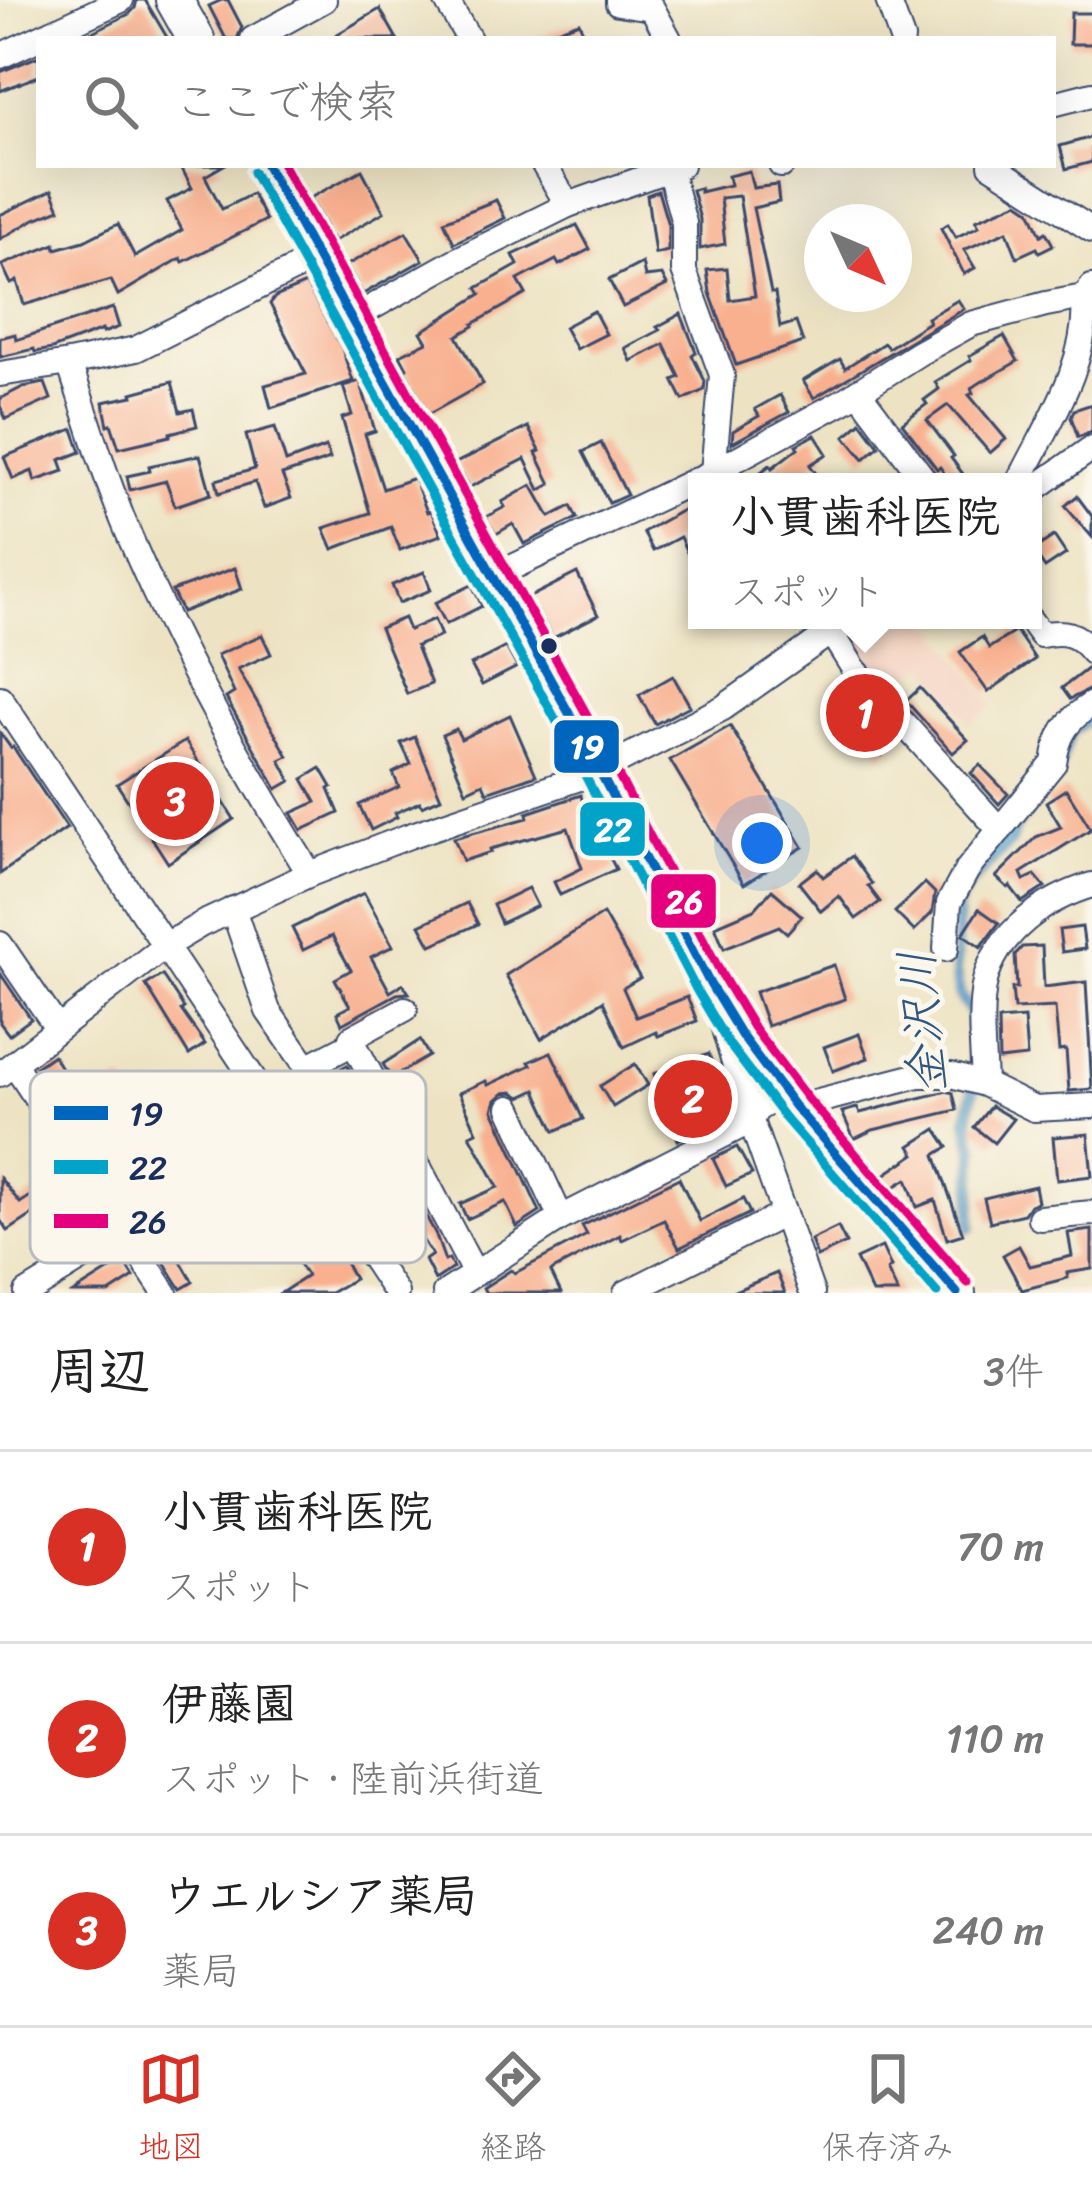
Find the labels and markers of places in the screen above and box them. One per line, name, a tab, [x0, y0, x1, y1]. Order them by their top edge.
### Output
unlabelled marker	[538, 635, 560, 657]
pin: 1	[826, 668, 904, 758]
pin: 3	[136, 756, 214, 846]
pin: 2	[654, 1054, 732, 1144]

